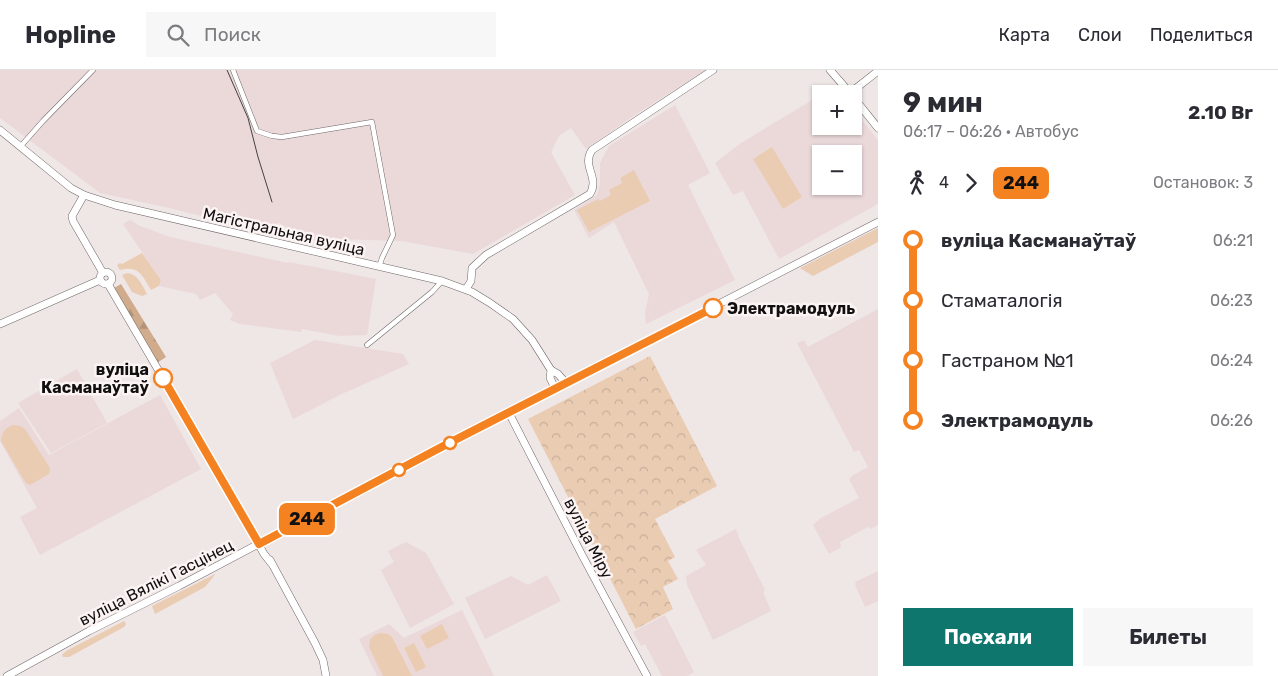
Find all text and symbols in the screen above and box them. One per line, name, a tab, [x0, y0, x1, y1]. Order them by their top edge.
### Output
search box	[146, 12, 496, 57]
text: Hopline	[25, 21, 116, 49]
icon: search	[164, 21, 192, 49]
text: Поиск	[204, 23, 261, 46]
text: Карта	[999, 24, 1050, 46]
text: Слои	[1078, 24, 1122, 46]
text: Поделиться	[1150, 24, 1253, 46]
map controls	[812, 85, 862, 195]
button: +	[812, 85, 862, 135]
text: 9 мин	[903, 86, 983, 119]
text: 2.10 Br	[1188, 101, 1253, 124]
text: 06:17 – 06:26 · Автобус	[903, 122, 1079, 141]
button: −	[812, 145, 862, 195]
icon: walk	[903, 169, 931, 197]
icon: forward	[957, 169, 985, 197]
text: 244	[1003, 172, 1039, 194]
text: 4	[939, 173, 949, 192]
text: Остановок: 3	[1153, 173, 1253, 192]
street label: Магістральная вуліца	[201, 204, 367, 259]
text: вуліца Касманаўтаў	[941, 229, 1136, 252]
text: 06:21	[1213, 231, 1253, 250]
text: Стаматалогія	[941, 289, 1063, 312]
text: 06:23	[1210, 291, 1253, 310]
marker: Электрамодуль	[703, 298, 723, 318]
place label: Электрамодуль	[727, 299, 855, 318]
text: Гастраном №1	[941, 349, 1074, 372]
text: 06:24	[1210, 351, 1253, 370]
place label: вуліца Касманаўтаў	[41, 360, 150, 397]
marker: вуліца Касманаўтаў	[153, 368, 173, 388]
text: Электрамодуль	[941, 409, 1093, 432]
text: 06:26	[1210, 411, 1253, 430]
unlabelled marker	[443, 436, 457, 450]
unlabelled marker	[392, 463, 406, 477]
street label: вуліца Міру	[560, 495, 617, 582]
line badge: 244	[278, 503, 336, 535]
text: 244	[289, 508, 325, 530]
street label: вуліца Вялікі Гасцінец	[76, 535, 237, 630]
button: Поехали	[903, 608, 1073, 666]
button: Билеты	[1083, 608, 1253, 666]

